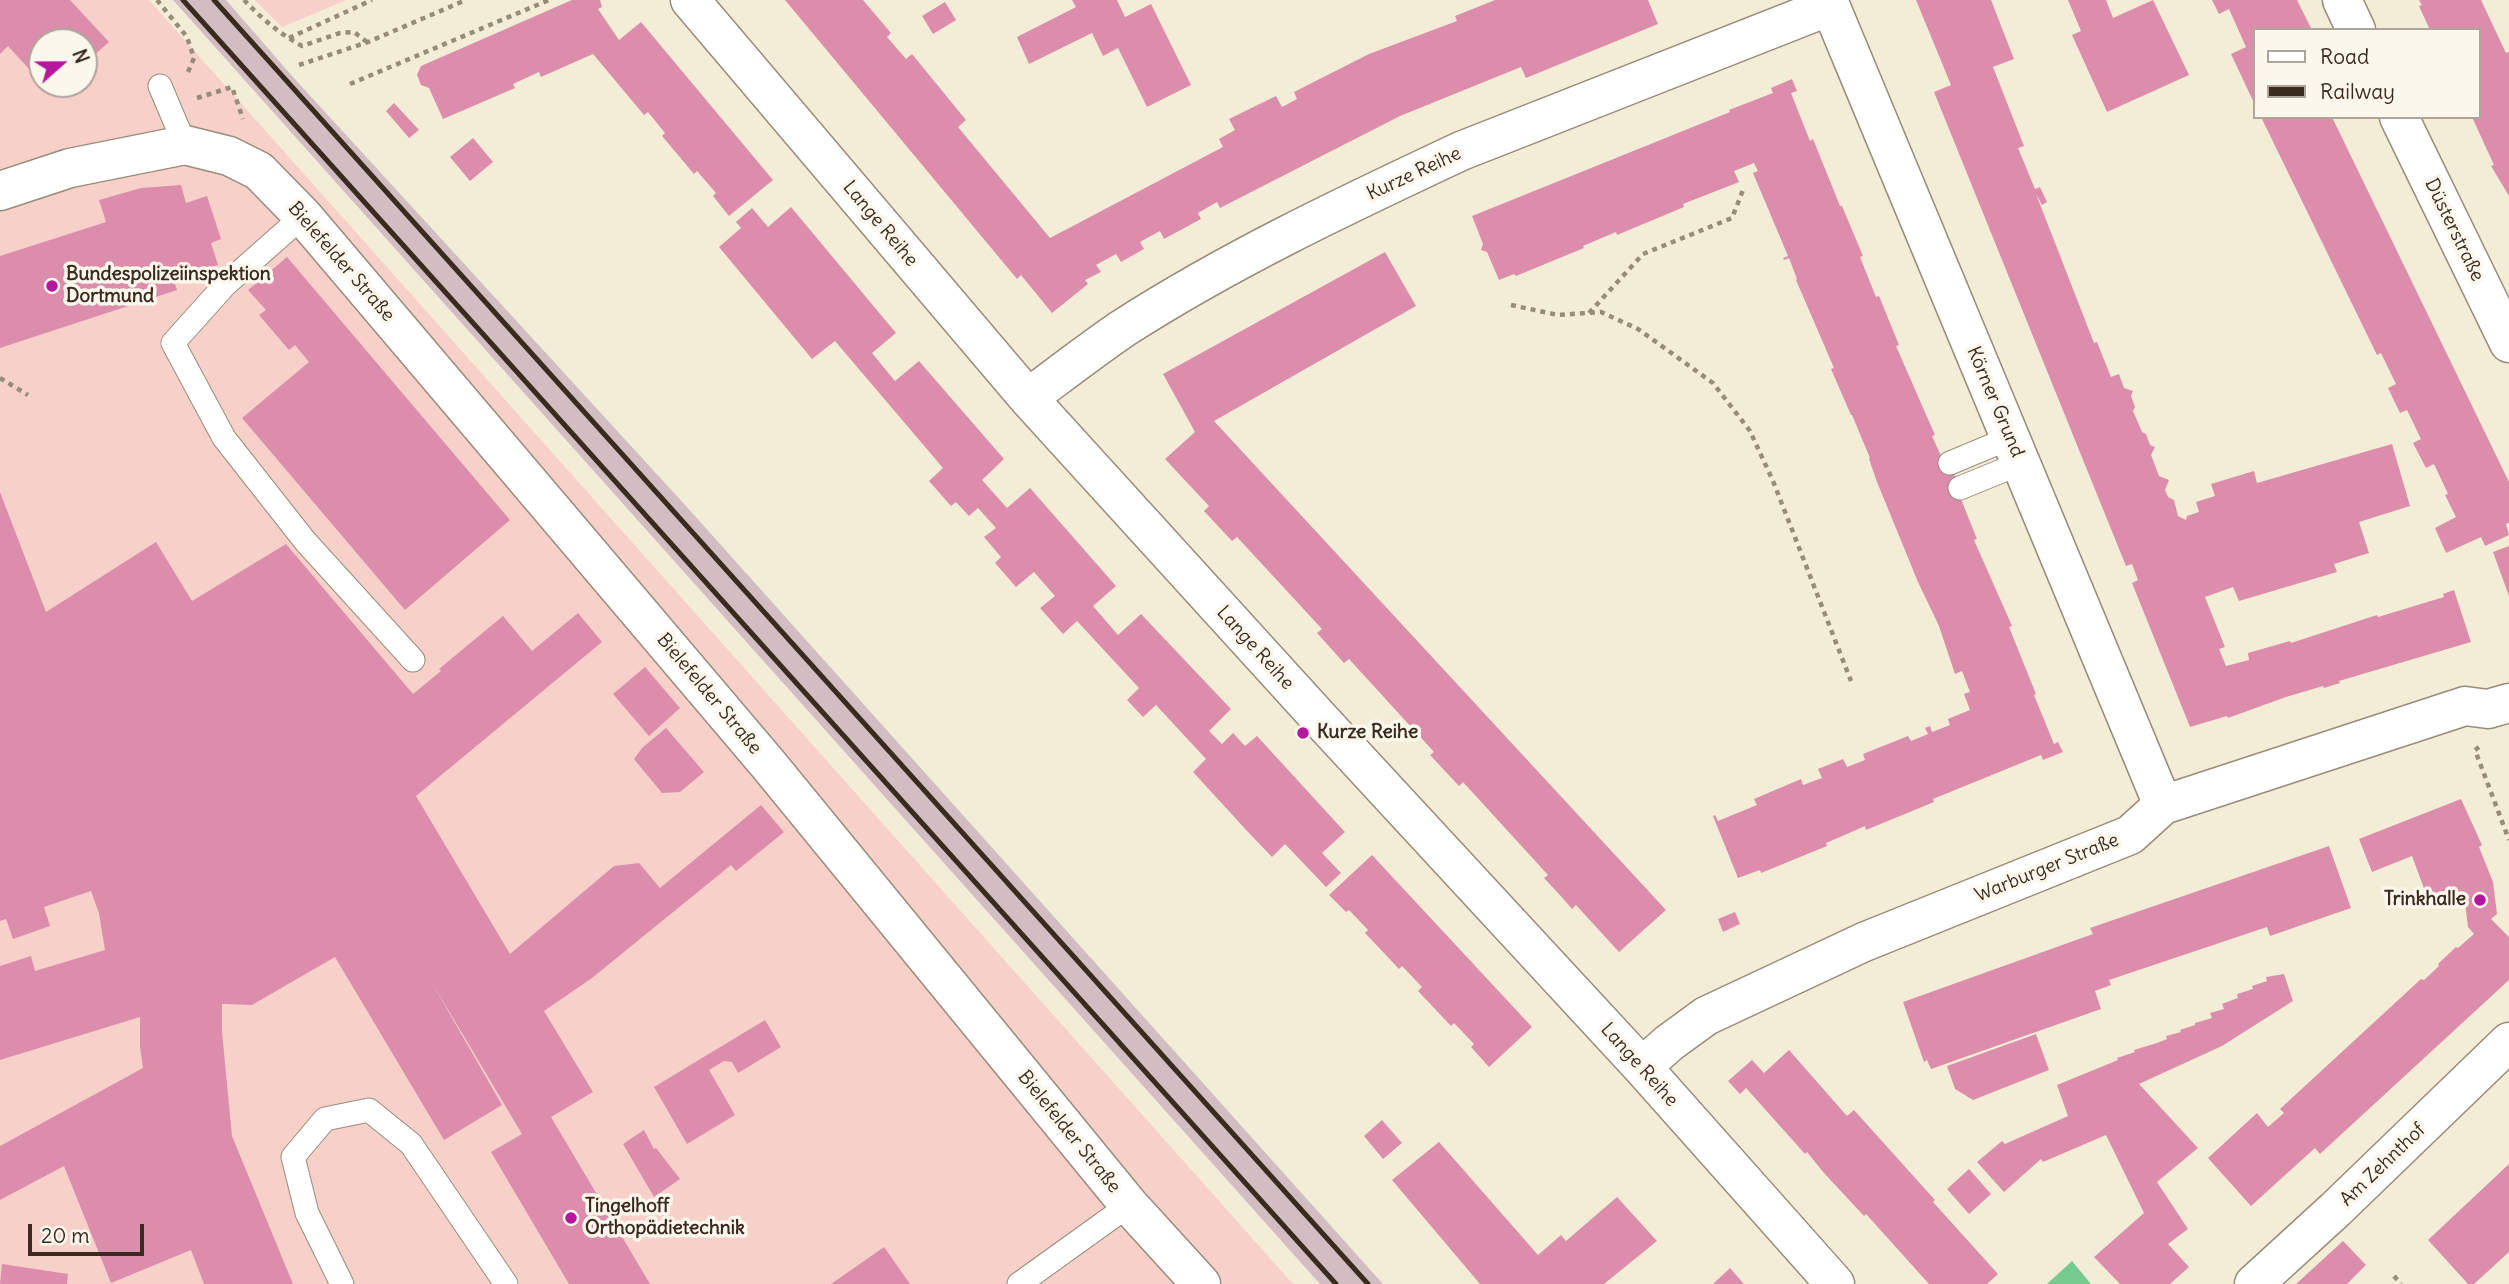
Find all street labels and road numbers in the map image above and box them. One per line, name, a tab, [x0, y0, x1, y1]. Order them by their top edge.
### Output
street label: Kurze Reihe	[1363, 142, 1465, 206]
street label: Düsterstraße	[2419, 175, 2489, 285]
street label: Lange Reihe	[838, 177, 922, 271]
street label: Bielefelder Straße	[283, 198, 399, 326]
street label: Körner Grund	[1961, 343, 2029, 461]
street label: Lange Reihe	[1211, 601, 1299, 695]
street label: Bielefelder Straße	[652, 629, 766, 759]
street label: Warburger Straße	[1972, 829, 2122, 907]
street label: Lange Reihe	[1595, 1018, 1683, 1112]
street label: Bielefelder Straße	[1013, 1066, 1125, 1198]
street label: Am Zehnthof	[2336, 1119, 2430, 1211]

